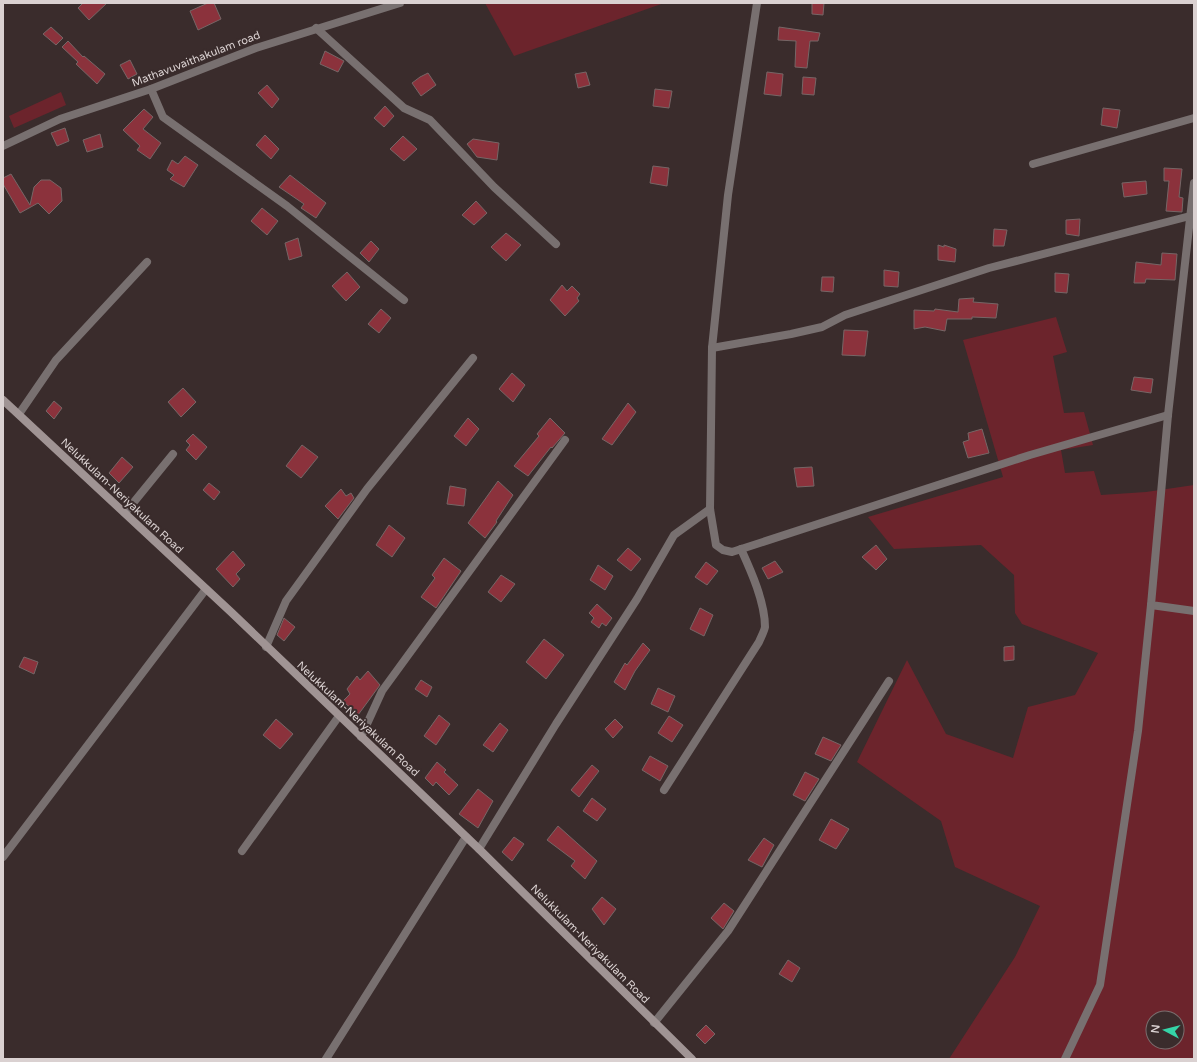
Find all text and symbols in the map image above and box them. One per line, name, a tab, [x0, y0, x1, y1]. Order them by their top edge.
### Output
street label: Mathavuvaithakulam road	[130, 28, 262, 90]
street label: Nelukkulam-Neriyakulam Road	[58, 436, 186, 556]
street label: Nelukkulam-Neriyakulam Road	[294, 659, 422, 779]
street label: Nelukkulam-Neriyakulam Road	[528, 882, 652, 1006]
north arrow	[1145, 1010, 1185, 1050]
text: N	[1149, 1024, 1163, 1034]

